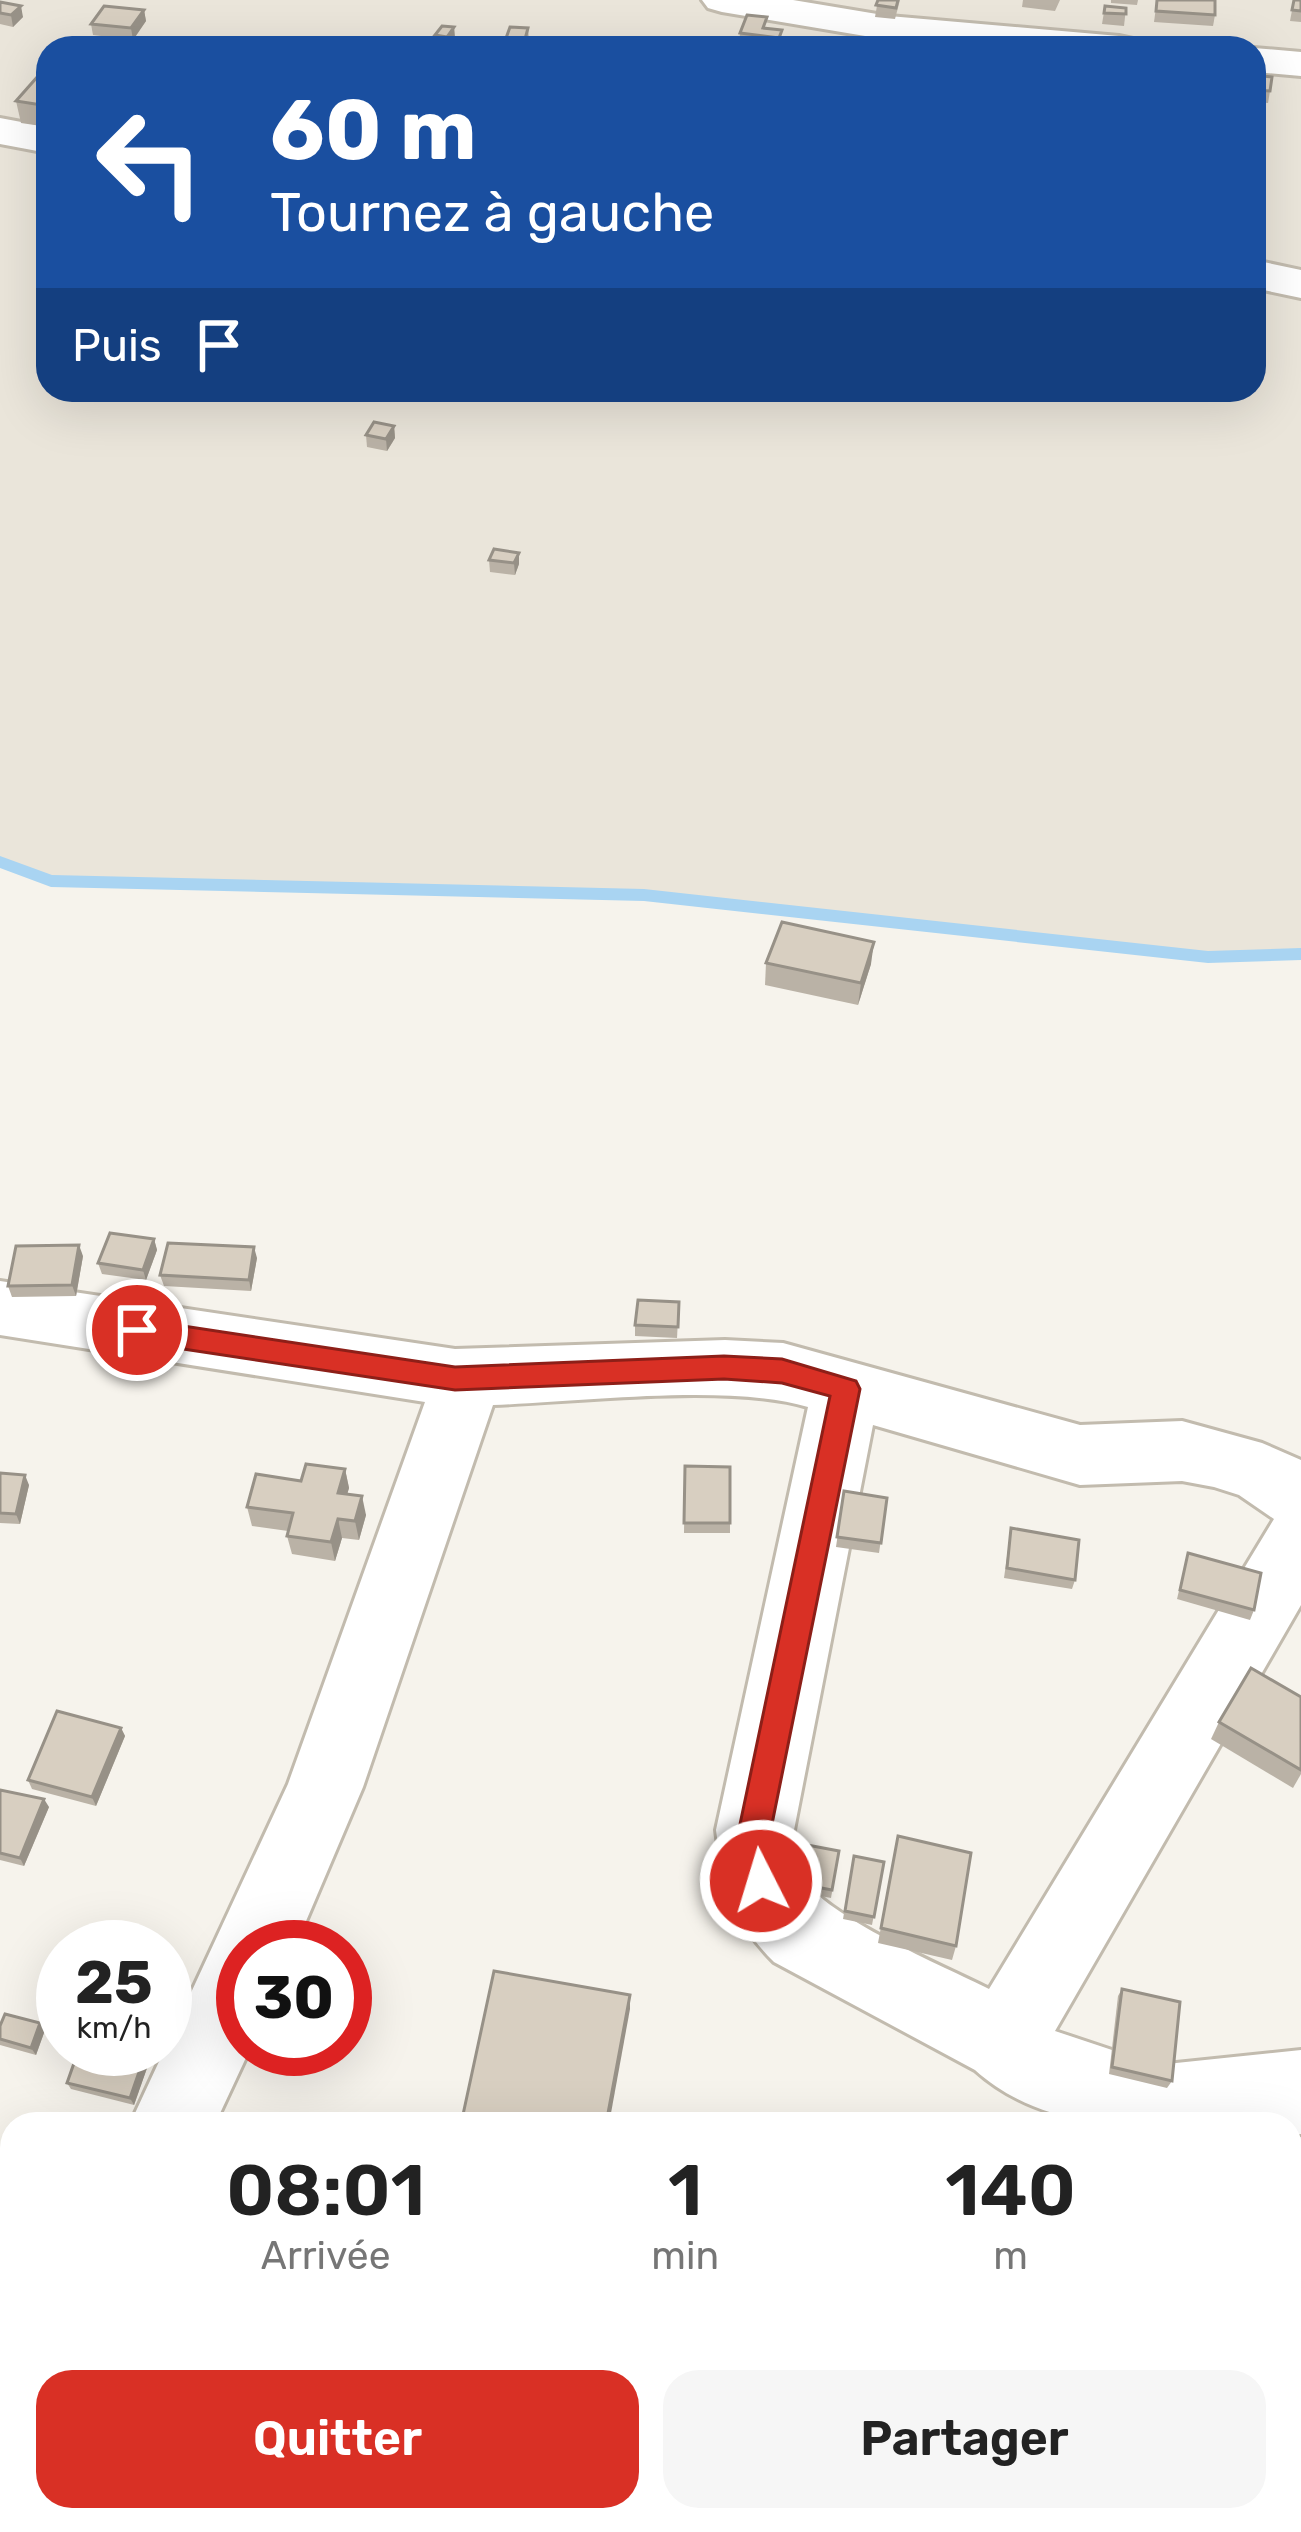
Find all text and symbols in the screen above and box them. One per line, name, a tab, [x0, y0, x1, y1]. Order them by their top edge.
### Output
text: 60 m	[270, 80, 477, 180]
icon: left	[72, 84, 228, 240]
text: Tournez à gauche	[270, 181, 714, 245]
icon: arrive	[186, 312, 252, 378]
text: Puis	[72, 319, 162, 372]
pin	[86, 1279, 188, 1381]
icon: arrive	[104, 1297, 170, 1363]
position arrow	[698, 1818, 824, 1944]
speed limit sign: 30	[216, 1920, 372, 2076]
text: 25	[75, 1947, 153, 2018]
text: km/h	[77, 2010, 151, 2046]
text: 08:01	[226, 2148, 425, 2233]
text: 1	[668, 2148, 702, 2233]
text: 140	[945, 2148, 1076, 2233]
text: Arrivée	[261, 2233, 391, 2279]
text: min	[651, 2233, 719, 2279]
text: m	[993, 2233, 1028, 2279]
button: Quitter	[36, 2370, 639, 2508]
button: Partager	[663, 2370, 1266, 2508]

